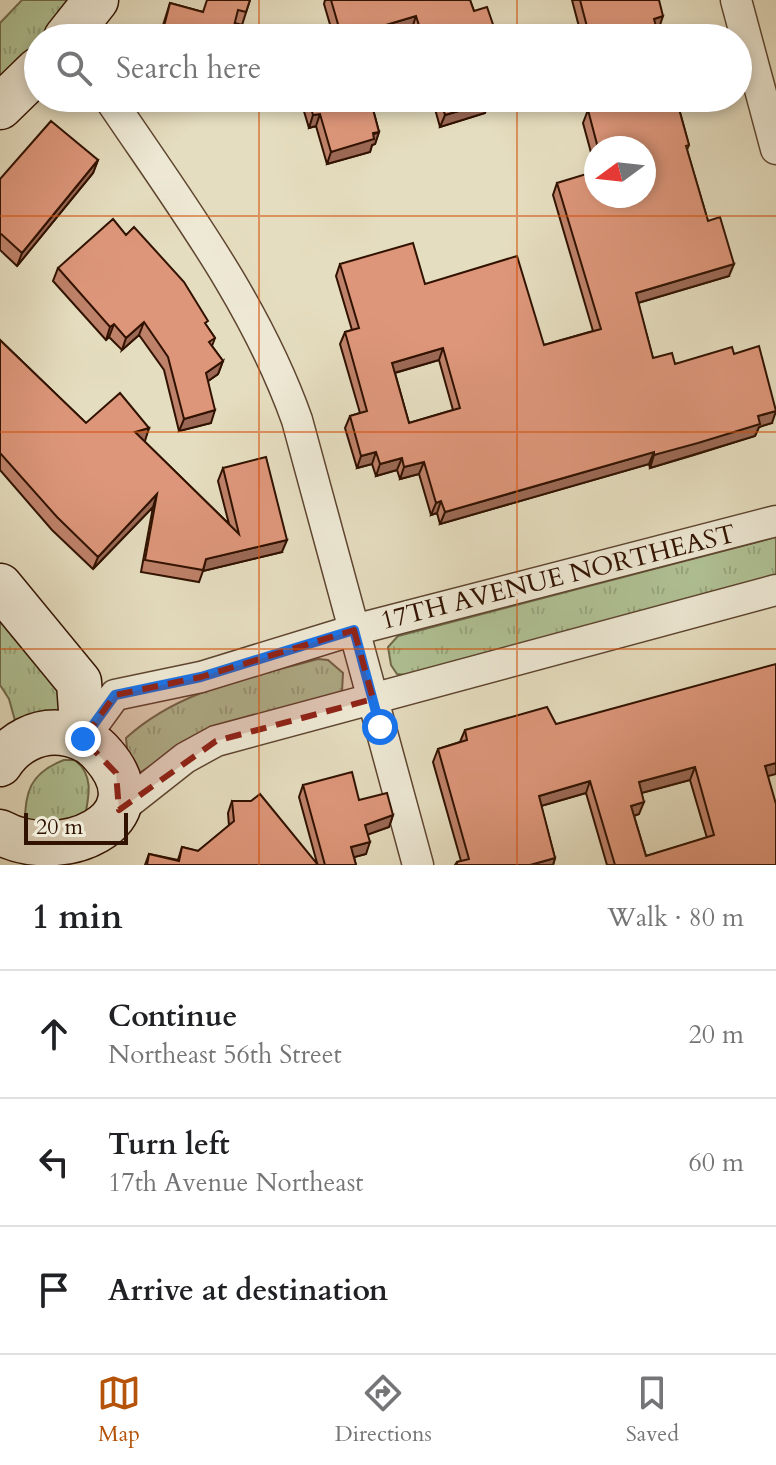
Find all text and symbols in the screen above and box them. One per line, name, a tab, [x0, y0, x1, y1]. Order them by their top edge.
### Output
search box	[24, 24, 752, 112]
icon: search	[52, 46, 96, 90]
text: Search here	[116, 48, 261, 89]
north arrow	[584, 136, 656, 208]
street label: 17TH AVENUE NORTHEAST	[377, 516, 739, 638]
route start	[362, 709, 398, 745]
route end	[65, 721, 101, 757]
scale bar	[24, 809, 128, 845]
text: 20 m	[36, 812, 83, 842]
text: 1 min	[32, 894, 123, 940]
text: Walk · 80 m	[607, 900, 744, 935]
text: Continue	[108, 996, 237, 1037]
icon: ahead	[32, 1012, 76, 1056]
text: 20 m	[688, 1017, 744, 1052]
text: Northeast 56th Street	[108, 1037, 342, 1072]
text: Turn left	[108, 1124, 230, 1165]
icon: left	[32, 1140, 76, 1184]
text: 60 m	[688, 1145, 744, 1180]
text: 17th Avenue Northeast	[108, 1165, 364, 1200]
icon: arrive	[32, 1268, 76, 1312]
text: Arrive at destination	[108, 1270, 388, 1311]
tab: Map	[97, 1371, 141, 1449]
tab: Directions	[335, 1371, 432, 1449]
tab: Saved	[626, 1371, 679, 1449]

